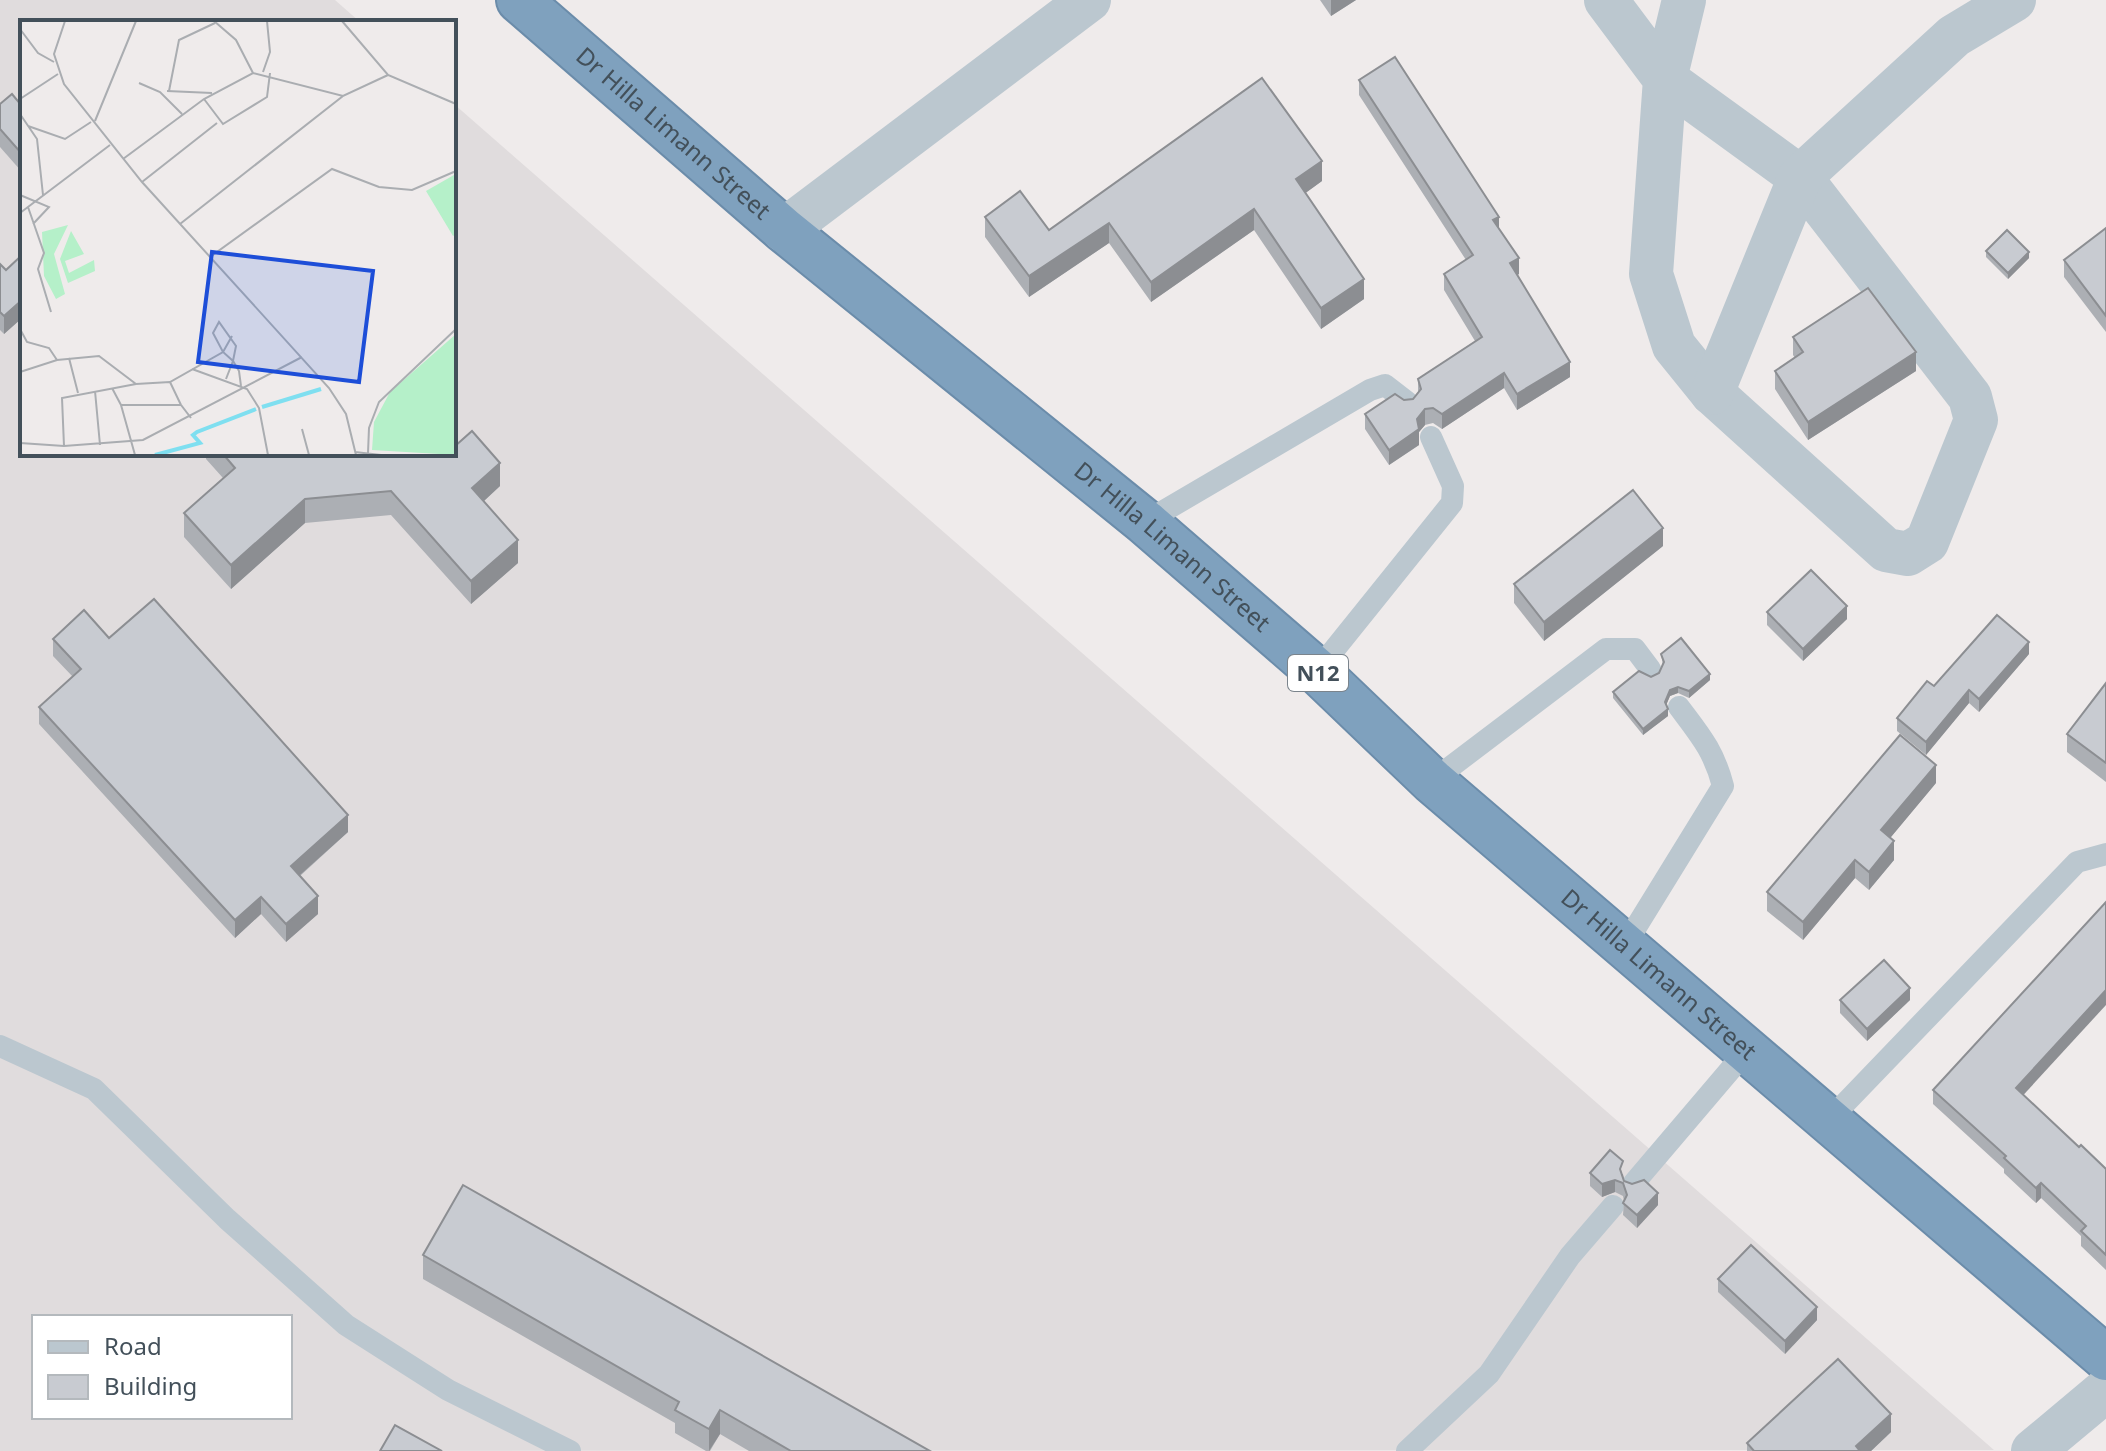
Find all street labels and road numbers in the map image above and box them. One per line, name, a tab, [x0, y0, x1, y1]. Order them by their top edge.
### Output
street label: Dr Hilla Limann Street	[570, 39, 779, 226]
street label: Dr Hilla Limann Street	[1068, 453, 1278, 639]
road number: N12	[1288, 655, 1348, 691]
street label: Dr Hilla Limann Street	[1555, 881, 1764, 1067]

